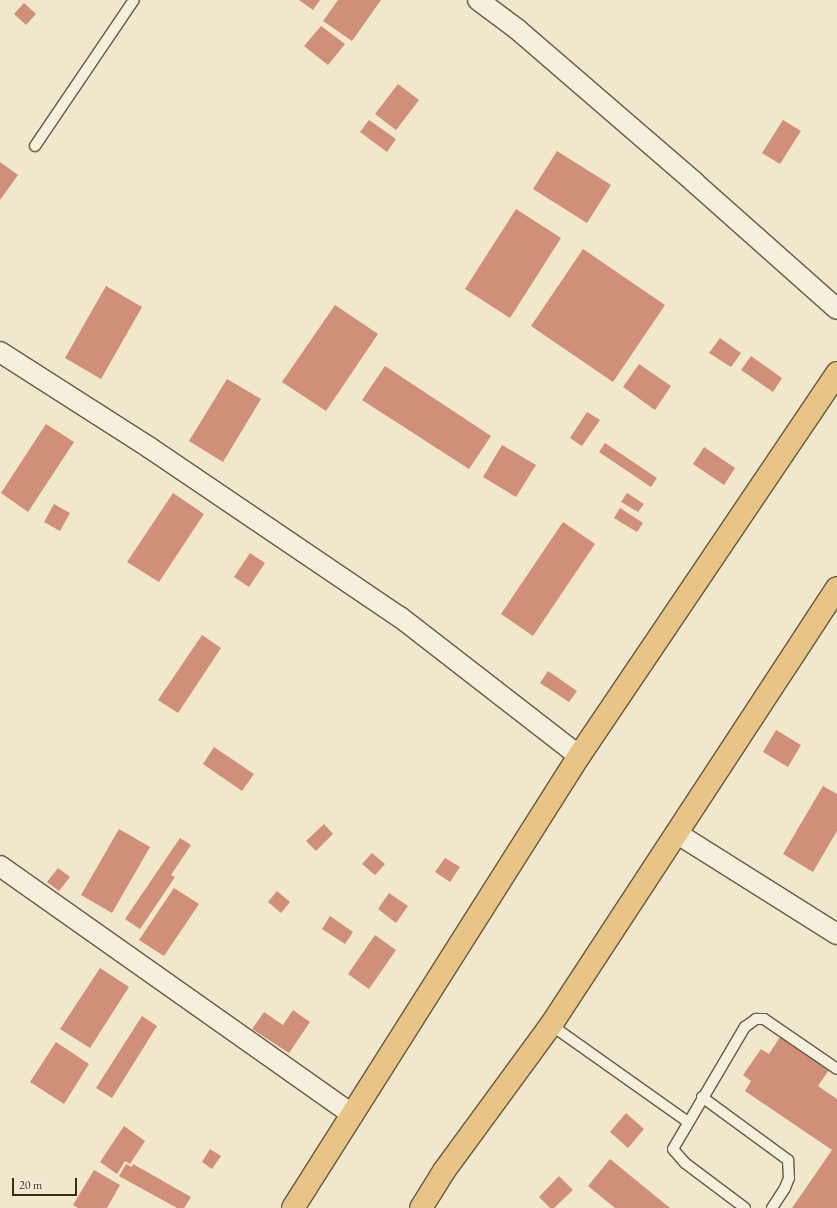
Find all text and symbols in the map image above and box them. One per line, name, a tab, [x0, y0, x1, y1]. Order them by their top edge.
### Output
scale bar	[14, 1170, 79, 1196]
text: 20 m	[19, 1177, 42, 1193]

